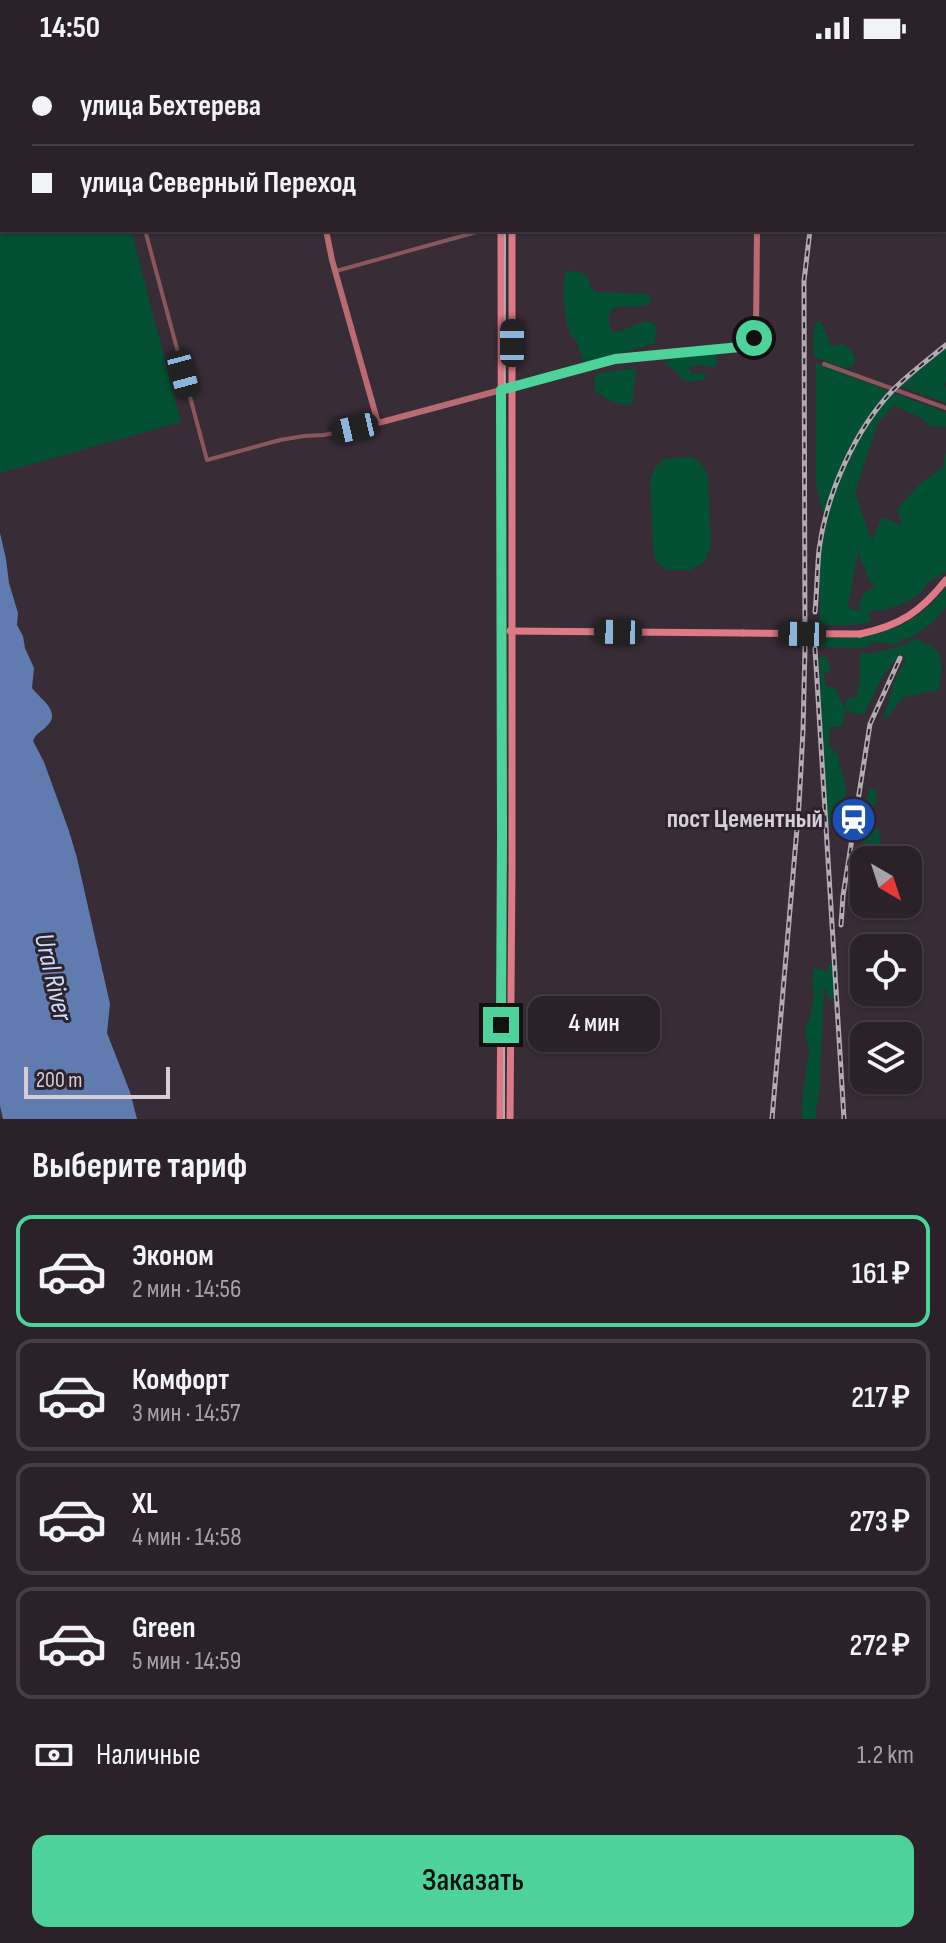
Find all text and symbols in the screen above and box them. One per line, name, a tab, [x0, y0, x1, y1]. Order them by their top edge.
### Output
text: 14:50	[40, 10, 100, 46]
text: улица Бехтерева	[80, 88, 261, 124]
text: улица Северный Переход	[80, 165, 356, 201]
car	[500, 319, 524, 367]
route start	[736, 320, 772, 356]
car	[165, 348, 201, 400]
car	[329, 411, 381, 445]
car	[594, 620, 642, 644]
car	[778, 622, 826, 646]
station icon: пост Цементный	[830, 795, 878, 843]
place label: пост Цементный	[667, 804, 823, 835]
north arrow	[850, 846, 922, 918]
map controls	[850, 846, 922, 1094]
water label: Ural River	[27, 930, 79, 1025]
button: locate	[850, 934, 922, 1006]
callout: 4 мин	[529, 997, 661, 1053]
route end	[483, 1007, 519, 1043]
text: 4 мин	[568, 1008, 620, 1039]
button: layers	[850, 1022, 922, 1094]
scale bar	[24, 1063, 170, 1099]
text: 200 m	[36, 1067, 82, 1094]
text: Выберите тариф	[32, 1145, 247, 1188]
icon: car	[36, 1235, 108, 1307]
text: Эконом	[132, 1238, 214, 1274]
text: 161 ₽	[852, 1256, 910, 1292]
text: 2 мин · 14:56	[132, 1274, 241, 1305]
icon: car	[36, 1359, 108, 1431]
text: Комфорт	[132, 1362, 229, 1398]
text: 217 ₽	[851, 1380, 910, 1416]
text: 3 мин · 14:57	[132, 1398, 241, 1429]
icon: car	[36, 1483, 108, 1555]
text: XL	[132, 1486, 158, 1522]
text: 273 ₽	[849, 1504, 910, 1540]
text: 4 мин · 14:58	[132, 1522, 242, 1553]
icon: car	[36, 1607, 108, 1679]
text: Green	[132, 1610, 196, 1646]
text: 272 ₽	[850, 1628, 910, 1664]
text: 5 мин · 14:59	[132, 1646, 241, 1677]
icon: cash	[32, 1733, 76, 1777]
text: Наличные	[96, 1737, 201, 1773]
text: 1.2 km	[857, 1740, 914, 1771]
button: Заказать	[32, 1835, 914, 1927]

